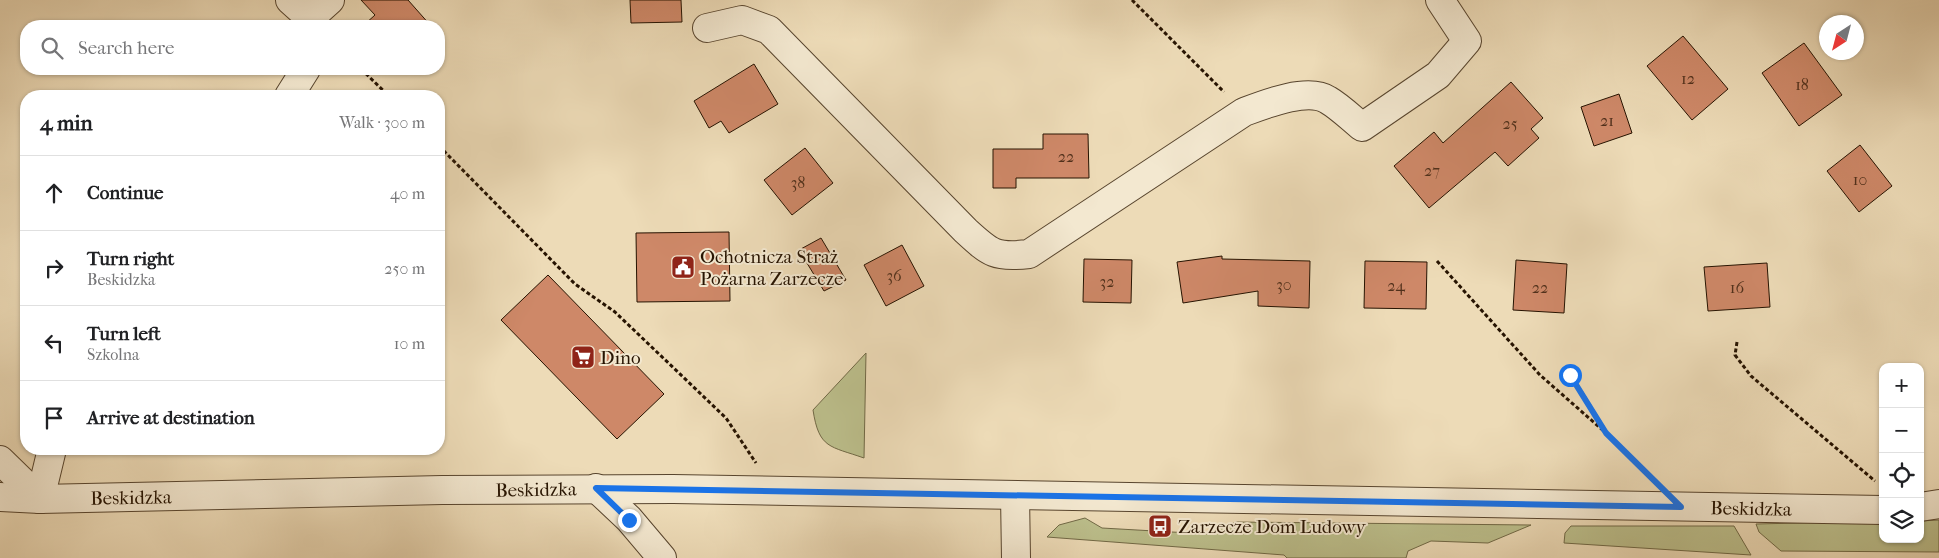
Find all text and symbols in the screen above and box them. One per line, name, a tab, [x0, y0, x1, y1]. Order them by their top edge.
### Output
north arrow	[1819, 15, 1864, 60]
search box	[20, 20, 445, 75]
icon: search	[38, 34, 66, 62]
text: Search here	[78, 37, 174, 59]
house number: 12	[1681, 69, 1695, 88]
house number: 18	[1795, 75, 1809, 94]
text: 4 min	[40, 111, 93, 135]
house number: 21	[1600, 111, 1614, 130]
text: Walk · 300 m	[339, 113, 425, 132]
house number: 25	[1502, 114, 1518, 133]
house number: 22	[1058, 147, 1074, 166]
house number: 27	[1424, 161, 1440, 180]
house number: 10	[1853, 170, 1867, 189]
house number: 38	[791, 173, 805, 192]
icon: ahead	[40, 179, 68, 207]
text: Continue	[87, 182, 163, 204]
text: 40 m	[390, 184, 425, 203]
place label: Ochotnicza Straż Pożarna Zarzecze	[700, 246, 844, 290]
text: Turn right	[87, 248, 174, 270]
icon: right	[40, 254, 68, 282]
public building icon: Ochotnicza Straż Pożarna Zarzecze	[670, 254, 696, 280]
text: 250 m	[384, 259, 425, 278]
house number: 36	[886, 266, 902, 285]
text: Beskidzka	[87, 270, 155, 289]
house number: 32	[1100, 272, 1114, 291]
house number: 30	[1276, 275, 1292, 294]
house number: 24	[1387, 276, 1405, 295]
house number: 22	[1532, 278, 1548, 297]
house number: 16	[1730, 278, 1744, 297]
text: Turn left	[87, 323, 161, 345]
icon: left	[40, 329, 68, 357]
text: 10 m	[394, 334, 425, 353]
supermarket icon: Dino	[570, 344, 596, 370]
text: Szkolna	[87, 345, 139, 364]
place label: Dino	[600, 347, 641, 369]
map controls	[1879, 363, 1924, 543]
button: +	[1879, 363, 1924, 408]
route start	[1559, 364, 1582, 387]
icon: arrive	[40, 404, 68, 432]
text: Arrive at destination	[87, 407, 255, 429]
button: −	[1879, 408, 1924, 453]
button: locate	[1879, 453, 1924, 498]
street label: Beskidzka	[495, 478, 577, 502]
street label: Beskidzka	[90, 486, 172, 510]
street label: Beskidzka	[1710, 497, 1792, 521]
button: layers	[1879, 498, 1924, 543]
route end	[618, 509, 641, 532]
bus stop icon: Zarzecze Dom Ludowy	[1147, 513, 1173, 539]
place label: Zarzecze Dom Ludowy	[1178, 516, 1367, 538]

